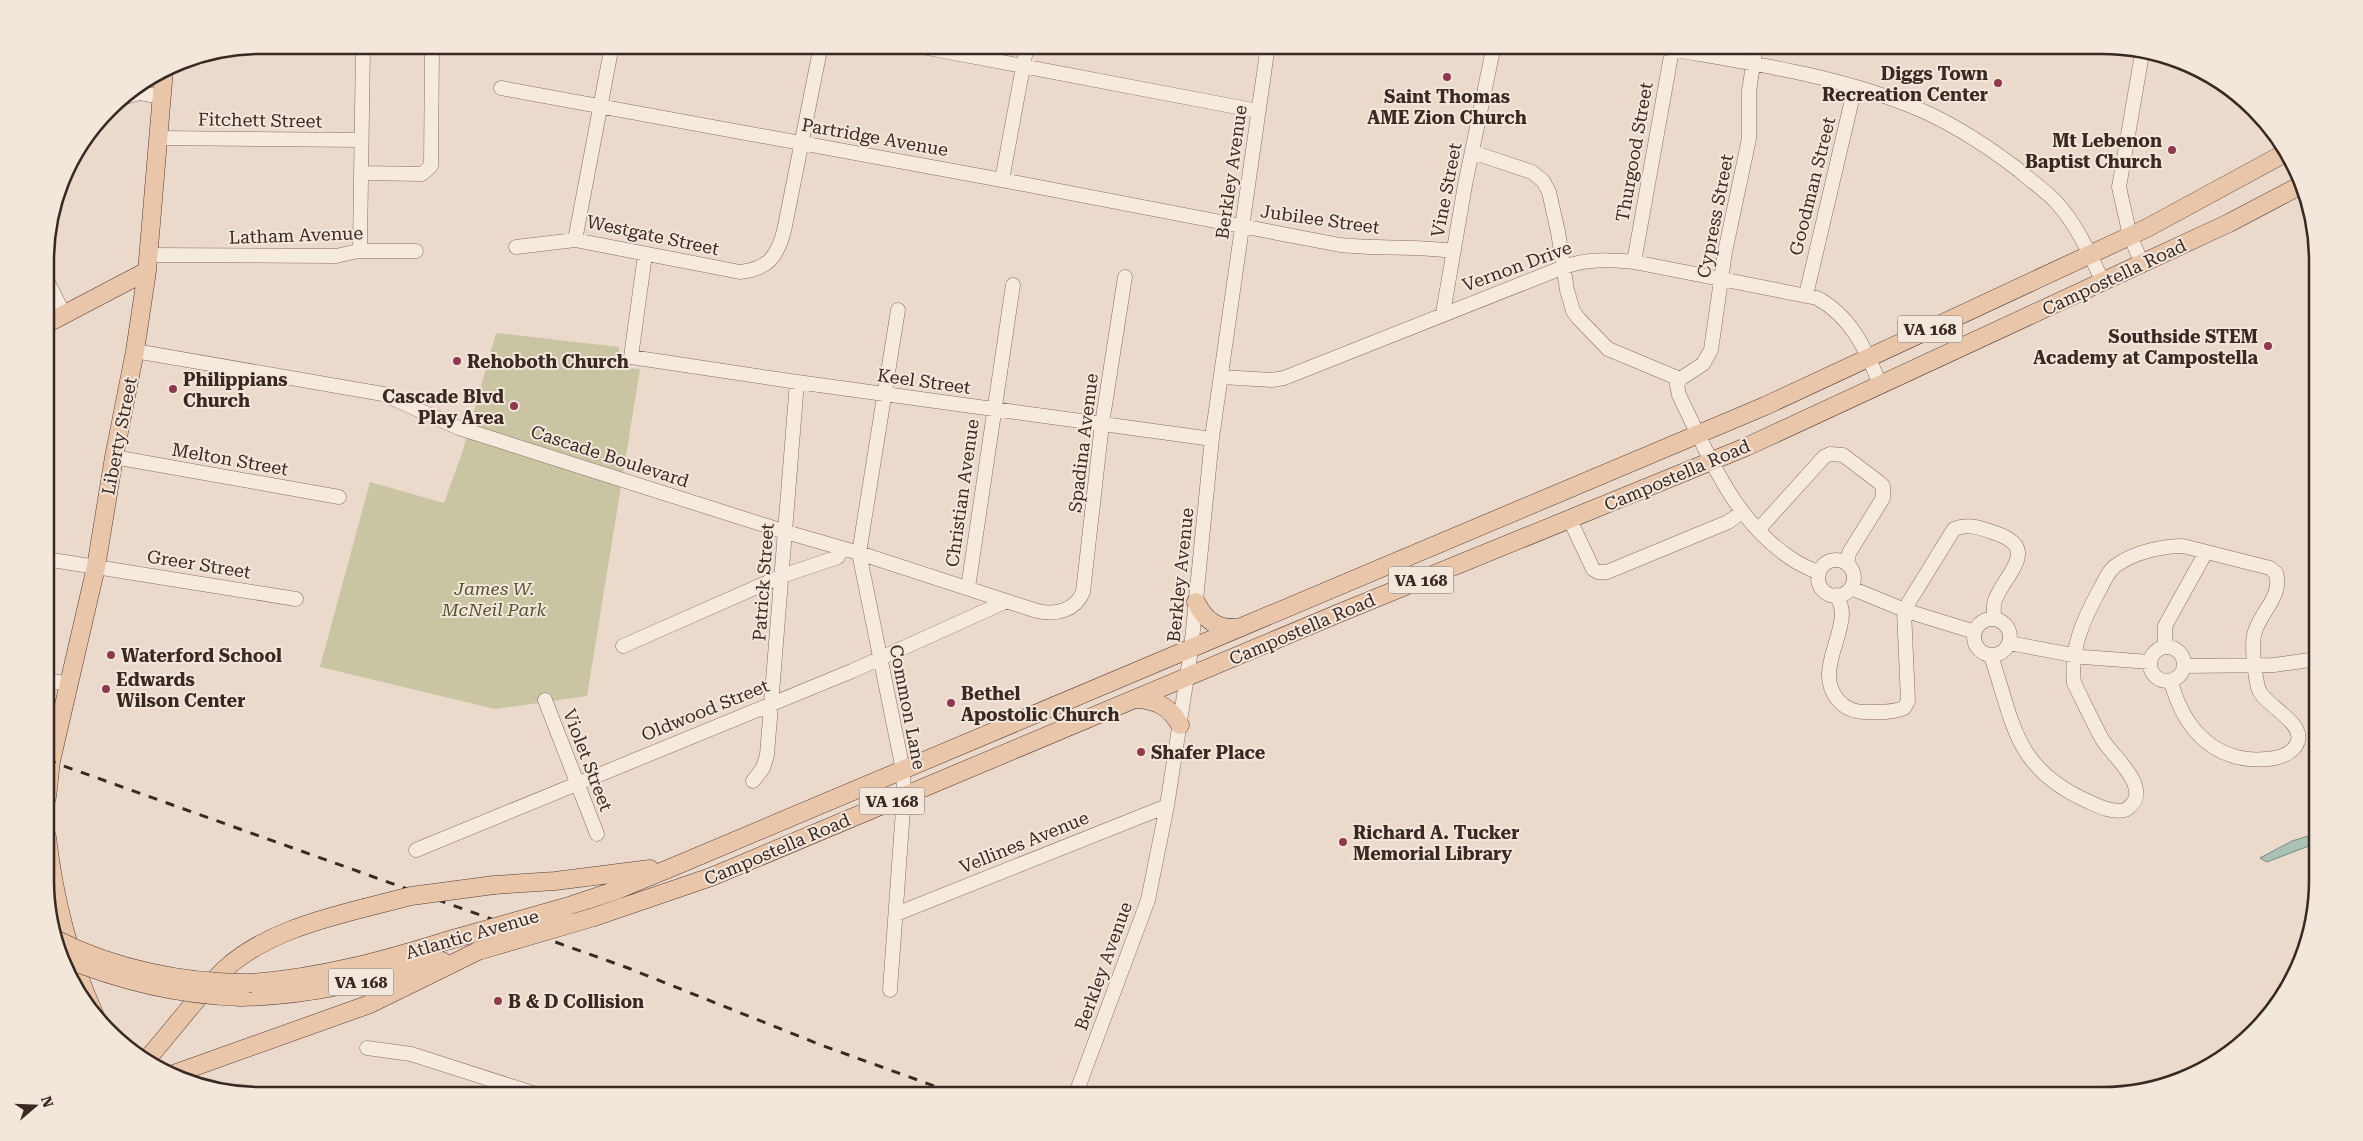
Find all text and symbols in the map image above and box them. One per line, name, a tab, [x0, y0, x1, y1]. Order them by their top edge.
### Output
place label: Diggs Town Recreation Center	[1822, 63, 1988, 105]
marker: Saint Thomas AME Zion Church	[1441, 71, 1453, 83]
marker: Diggs Town Recreation Center	[1992, 77, 2004, 89]
street label: Thurgood Street	[1611, 80, 1657, 223]
place label: Saint Thomas AME Zion Church	[1367, 86, 1527, 128]
street label: Berkley Avenue	[1211, 103, 1251, 240]
street label: Fitchett Street	[198, 108, 323, 132]
street label: Partridge Avenue	[800, 114, 950, 160]
street label: Goodman Street	[1785, 114, 1839, 257]
place label: Mt Lebenon Baptist Church	[2025, 130, 2162, 172]
street label: Vine Street	[1427, 141, 1466, 239]
marker: Mt Lebenon Baptist Church	[2166, 144, 2178, 156]
street label: Cypress Street	[1693, 152, 1737, 280]
street label: Jubilee Street	[1259, 200, 1381, 238]
street label: Westgate Street	[585, 211, 721, 259]
street label: Latham Avenue	[228, 222, 364, 248]
street label: Campostella Road	[2039, 234, 2190, 320]
street label: Vernon Drive	[1460, 236, 1575, 295]
road number: VA 168	[1898, 316, 1962, 342]
place label: Southside STEM Academy at Campostella	[2033, 326, 2258, 368]
marker: Southside STEM Academy at Campostella	[2262, 340, 2274, 352]
place label: Rehoboth Church	[467, 351, 629, 372]
marker: Rehoboth Church	[451, 355, 463, 367]
street label: Keel Street	[876, 364, 972, 398]
place label: Philippians Church	[183, 369, 288, 411]
street label: Spadina Avenue	[1064, 372, 1102, 514]
street label: Liberty Street	[97, 375, 141, 497]
marker: Philippians Church	[167, 383, 179, 395]
place label: Cascade Blvd Play Area	[382, 386, 504, 428]
marker: Cascade Blvd Play Area	[508, 400, 520, 412]
street label: Christian Avenue	[941, 418, 983, 568]
street label: Cascade Boulevard	[528, 421, 692, 492]
street label: Campostella Road	[1601, 435, 1753, 515]
street label: Melton Street	[170, 438, 290, 480]
street label: Berkley Avenue	[1162, 506, 1198, 643]
street label: Patrick Street	[748, 522, 778, 642]
street label: Greer Street	[146, 545, 253, 583]
road number: VA 168	[1388, 566, 1454, 594]
park label: James W. McNeil Park	[441, 578, 546, 620]
street label: Campostella Road	[1226, 589, 1378, 669]
street label: Common Lane	[886, 643, 930, 771]
place label: Waterford School	[121, 645, 282, 666]
marker: Waterford School	[105, 649, 117, 661]
place label: Edwards Wilson Center	[116, 669, 245, 711]
street label: Oldwood Street	[638, 675, 772, 745]
marker: Edwards Wilson Center	[100, 683, 112, 695]
place label: Bethel Apostolic Church	[961, 683, 1119, 725]
marker: Bethel Apostolic Church	[945, 697, 957, 709]
street label: Violet Street	[559, 706, 617, 814]
place label: Shafer Place	[1151, 742, 1266, 763]
marker: Shafer Place	[1135, 746, 1147, 758]
road number: VA 168	[860, 788, 924, 814]
street label: Vellines Avenue	[956, 807, 1092, 877]
street label: Campostella Road	[701, 809, 853, 889]
place label: Richard A. Tucker Memorial Library	[1353, 822, 1519, 864]
marker: Richard A. Tucker Memorial Library	[1337, 836, 1349, 848]
street label: Berkley Avenue	[1070, 899, 1136, 1033]
street label: Atlantic Avenue	[403, 905, 541, 963]
road number: VA 168	[328, 969, 394, 996]
place label: B & D Collision	[508, 991, 644, 1012]
marker: B & D Collision	[492, 995, 504, 1007]
north arrow	[10, 1081, 60, 1131]
text: N	[38, 1094, 57, 1110]

